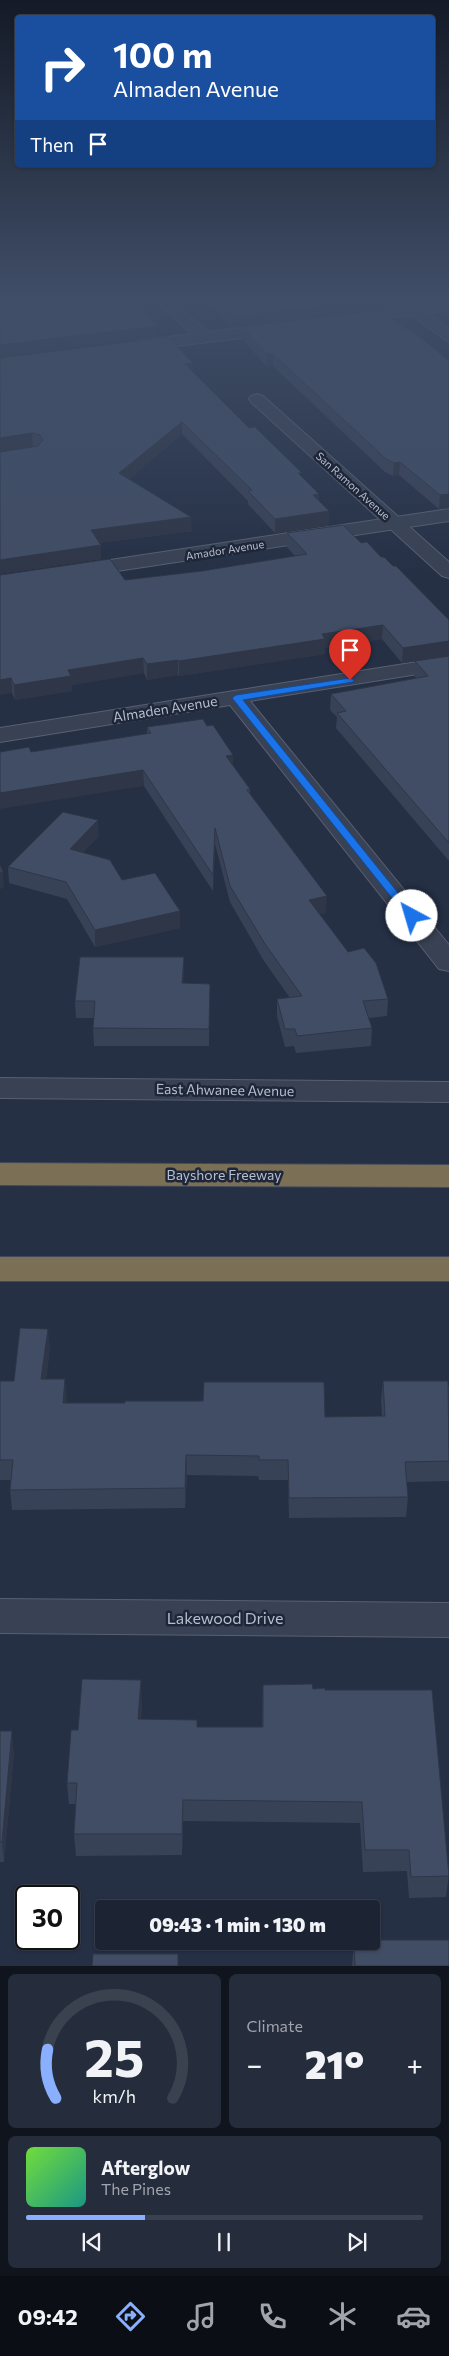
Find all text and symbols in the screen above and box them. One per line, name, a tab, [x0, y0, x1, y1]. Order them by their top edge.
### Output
text: 100 m	[113, 32, 213, 75]
icon: right	[30, 35, 95, 100]
text: Almaden Avenue	[113, 75, 279, 102]
icon: arrive	[84, 130, 112, 158]
text: Then	[30, 133, 74, 156]
street label: San Ramon Avenue	[314, 449, 393, 522]
street label: Amador Avenue	[185, 537, 265, 562]
pin	[329, 629, 371, 680]
icon: arrive	[336, 636, 364, 664]
street label: Almaden Avenue	[111, 692, 218, 725]
position arrow	[385, 889, 437, 941]
street label: East Ahwanee Avenue	[156, 1080, 294, 1099]
street label: Bayshore Freeway	[167, 1166, 281, 1183]
street label: Lakewood Drive	[167, 1608, 283, 1627]
speed limit sign: 30	[15, 1885, 80, 1950]
text: 09:43 · 1 min · 130 m	[149, 1913, 326, 1936]
text: Climate	[247, 2016, 303, 2035]
text: 25	[84, 2024, 144, 2088]
text: 21°	[305, 2040, 364, 2087]
text: −	[247, 2047, 262, 2081]
text: +	[407, 2047, 423, 2081]
text: km/h	[93, 2085, 136, 2107]
text: Afterglow	[101, 2156, 190, 2179]
text: The Pines	[101, 2179, 171, 2198]
icon: previous	[78, 2228, 106, 2256]
icon: pause	[210, 2228, 238, 2256]
icon: next	[343, 2228, 371, 2256]
icon: directions	[113, 2299, 148, 2334]
icon: music	[184, 2299, 219, 2334]
icon: phone	[255, 2299, 290, 2334]
icon: climate	[325, 2299, 360, 2334]
icon: car	[396, 2299, 431, 2334]
text: 09:42	[18, 2303, 78, 2330]

